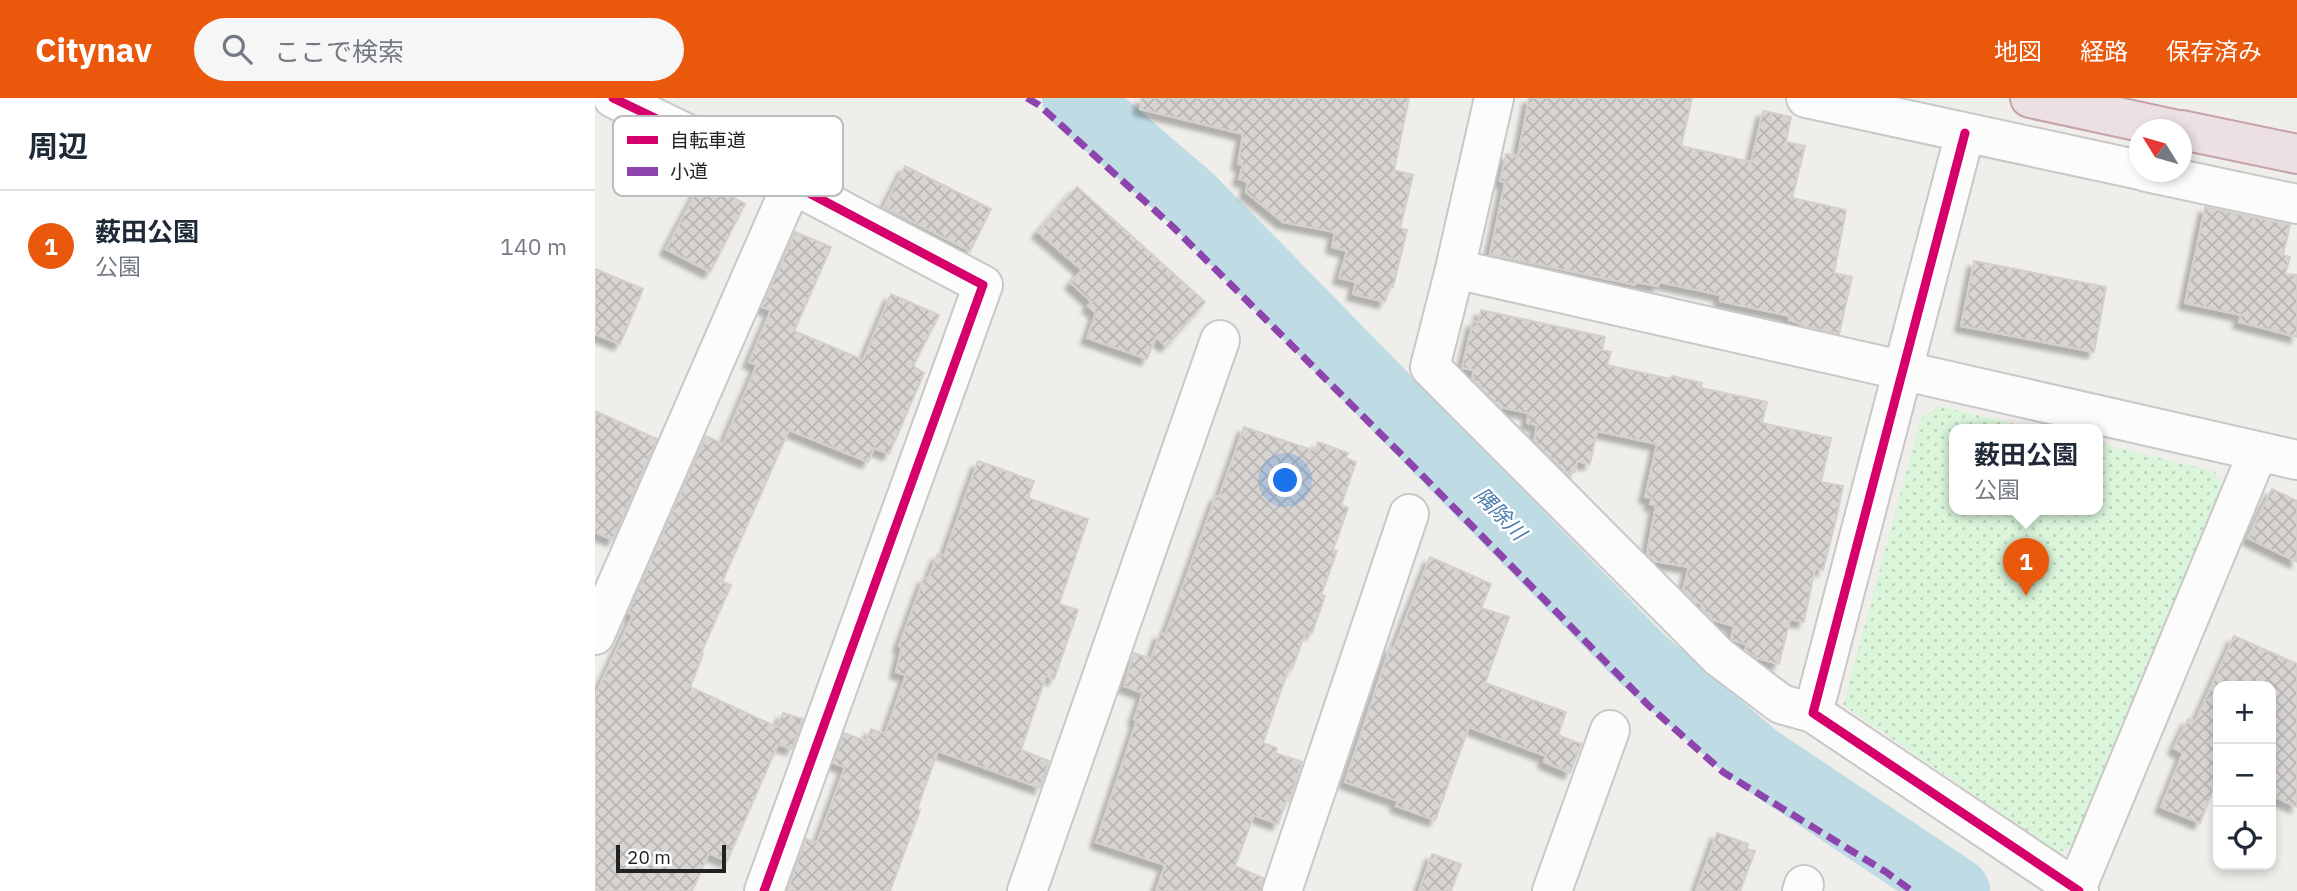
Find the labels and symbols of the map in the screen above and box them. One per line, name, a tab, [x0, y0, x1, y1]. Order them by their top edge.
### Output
legend	[613, 116, 843, 196]
north arrow	[2129, 119, 2192, 182]
text: 自転車道	[670, 128, 746, 152]
text: 小道	[670, 159, 708, 183]
your location	[1268, 463, 1302, 497]
water label: 隅除川	[1469, 481, 1534, 547]
pin: 1	[2003, 538, 2049, 596]
scale bar	[616, 842, 726, 874]

